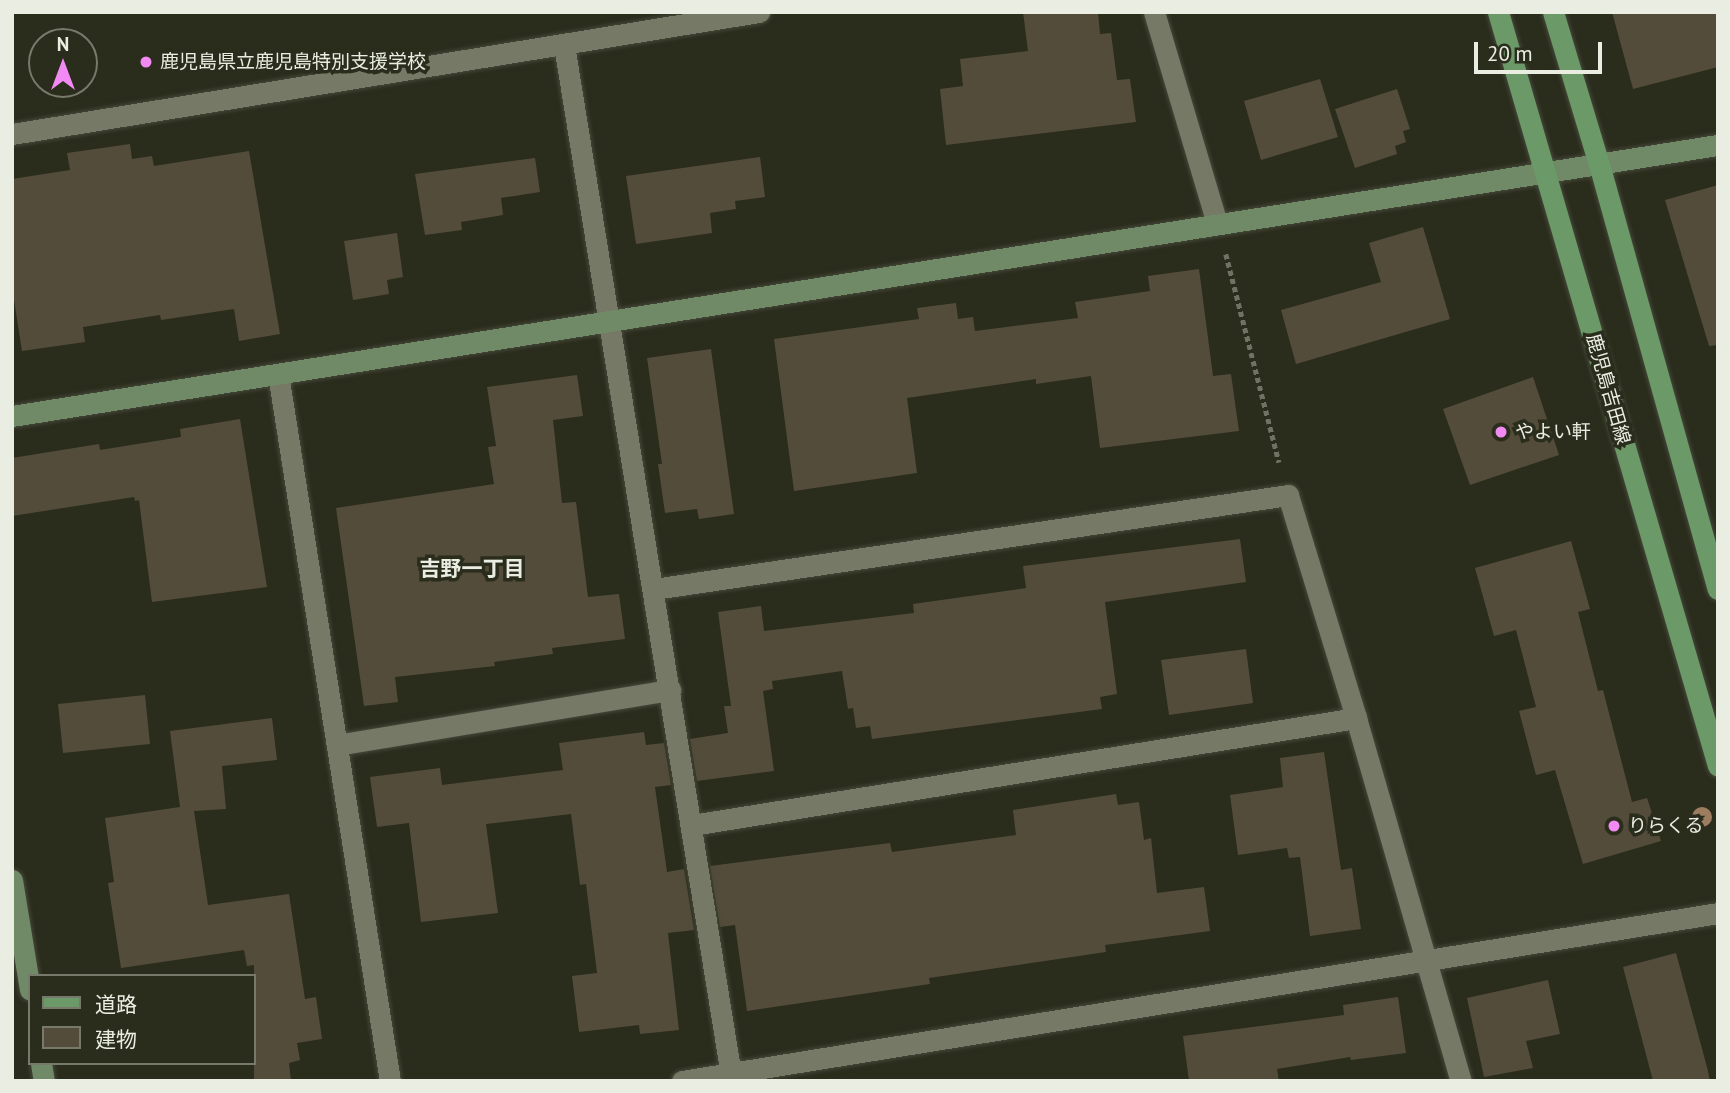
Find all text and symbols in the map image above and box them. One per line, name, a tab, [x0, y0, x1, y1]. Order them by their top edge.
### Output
north arrow	[28, 28, 98, 98]
scale bar	[1478, 28, 1606, 72]
text: N	[57, 32, 69, 56]
text: 20 m	[1487, 40, 1533, 67]
place label: 鹿児島県立鹿児島特別支援学校	[160, 51, 426, 73]
marker: 鹿児島県立鹿児島特別支援学校	[138, 54, 154, 70]
street label: 鹿児島吉田線	[1581, 331, 1635, 447]
place label: やよい軒	[1515, 421, 1591, 443]
marker: やよい軒	[1493, 424, 1509, 440]
district label: 吉野一丁目	[420, 556, 524, 582]
place label: りらくる	[1628, 815, 1704, 837]
marker: りらくる	[1606, 818, 1622, 834]
legend	[28, 974, 256, 1065]
text: 道路	[95, 991, 137, 1018]
text: 建物	[95, 1026, 137, 1053]

